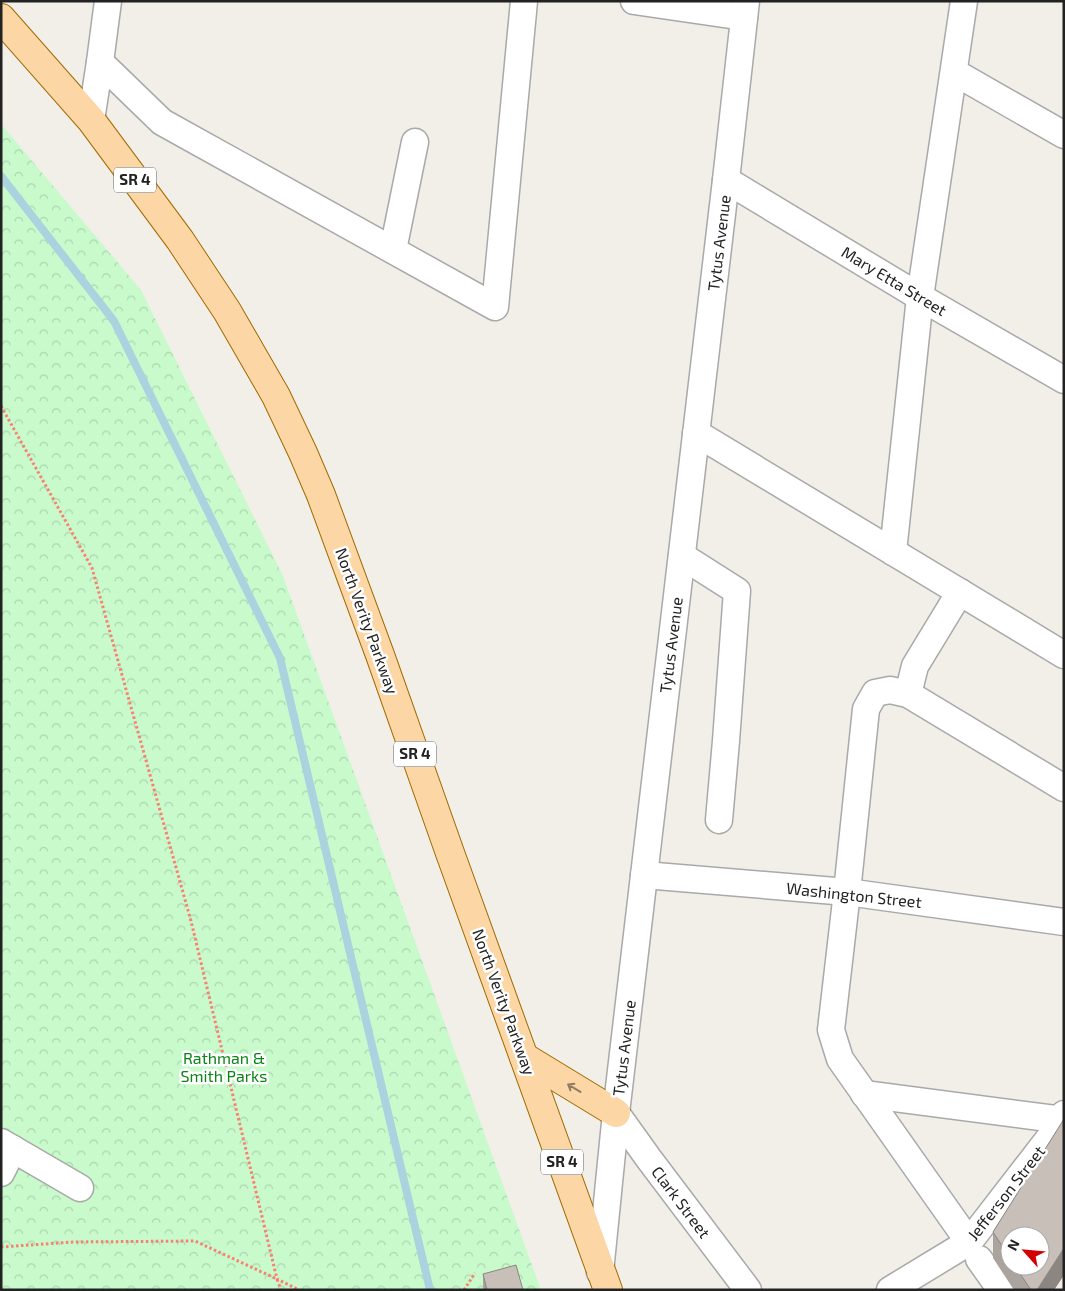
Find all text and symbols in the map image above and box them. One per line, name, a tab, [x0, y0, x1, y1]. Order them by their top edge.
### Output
road number: SR 4	[114, 168, 156, 192]
street label: Tytus Avenue	[703, 194, 734, 292]
street label: Mary Etta Street	[838, 242, 950, 319]
street label: North Verity Parkway	[332, 545, 403, 697]
street label: Tytus Avenue	[655, 596, 686, 694]
road number: SR 4	[394, 742, 436, 766]
street label: Washington Street	[785, 878, 923, 911]
street label: North Verity Parkway	[469, 926, 540, 1078]
street label: Tytus Avenue	[608, 999, 639, 1097]
park label: Rathman & Smith Parks	[181, 1048, 267, 1085]
one-way arrow	[568, 1082, 582, 1092]
street label: Jefferson Street	[963, 1142, 1048, 1244]
road number: SR 4	[541, 1150, 583, 1174]
street label: Clark Street	[648, 1162, 715, 1241]
north arrow	[1000, 1226, 1050, 1276]
text: N	[1003, 1237, 1023, 1253]

